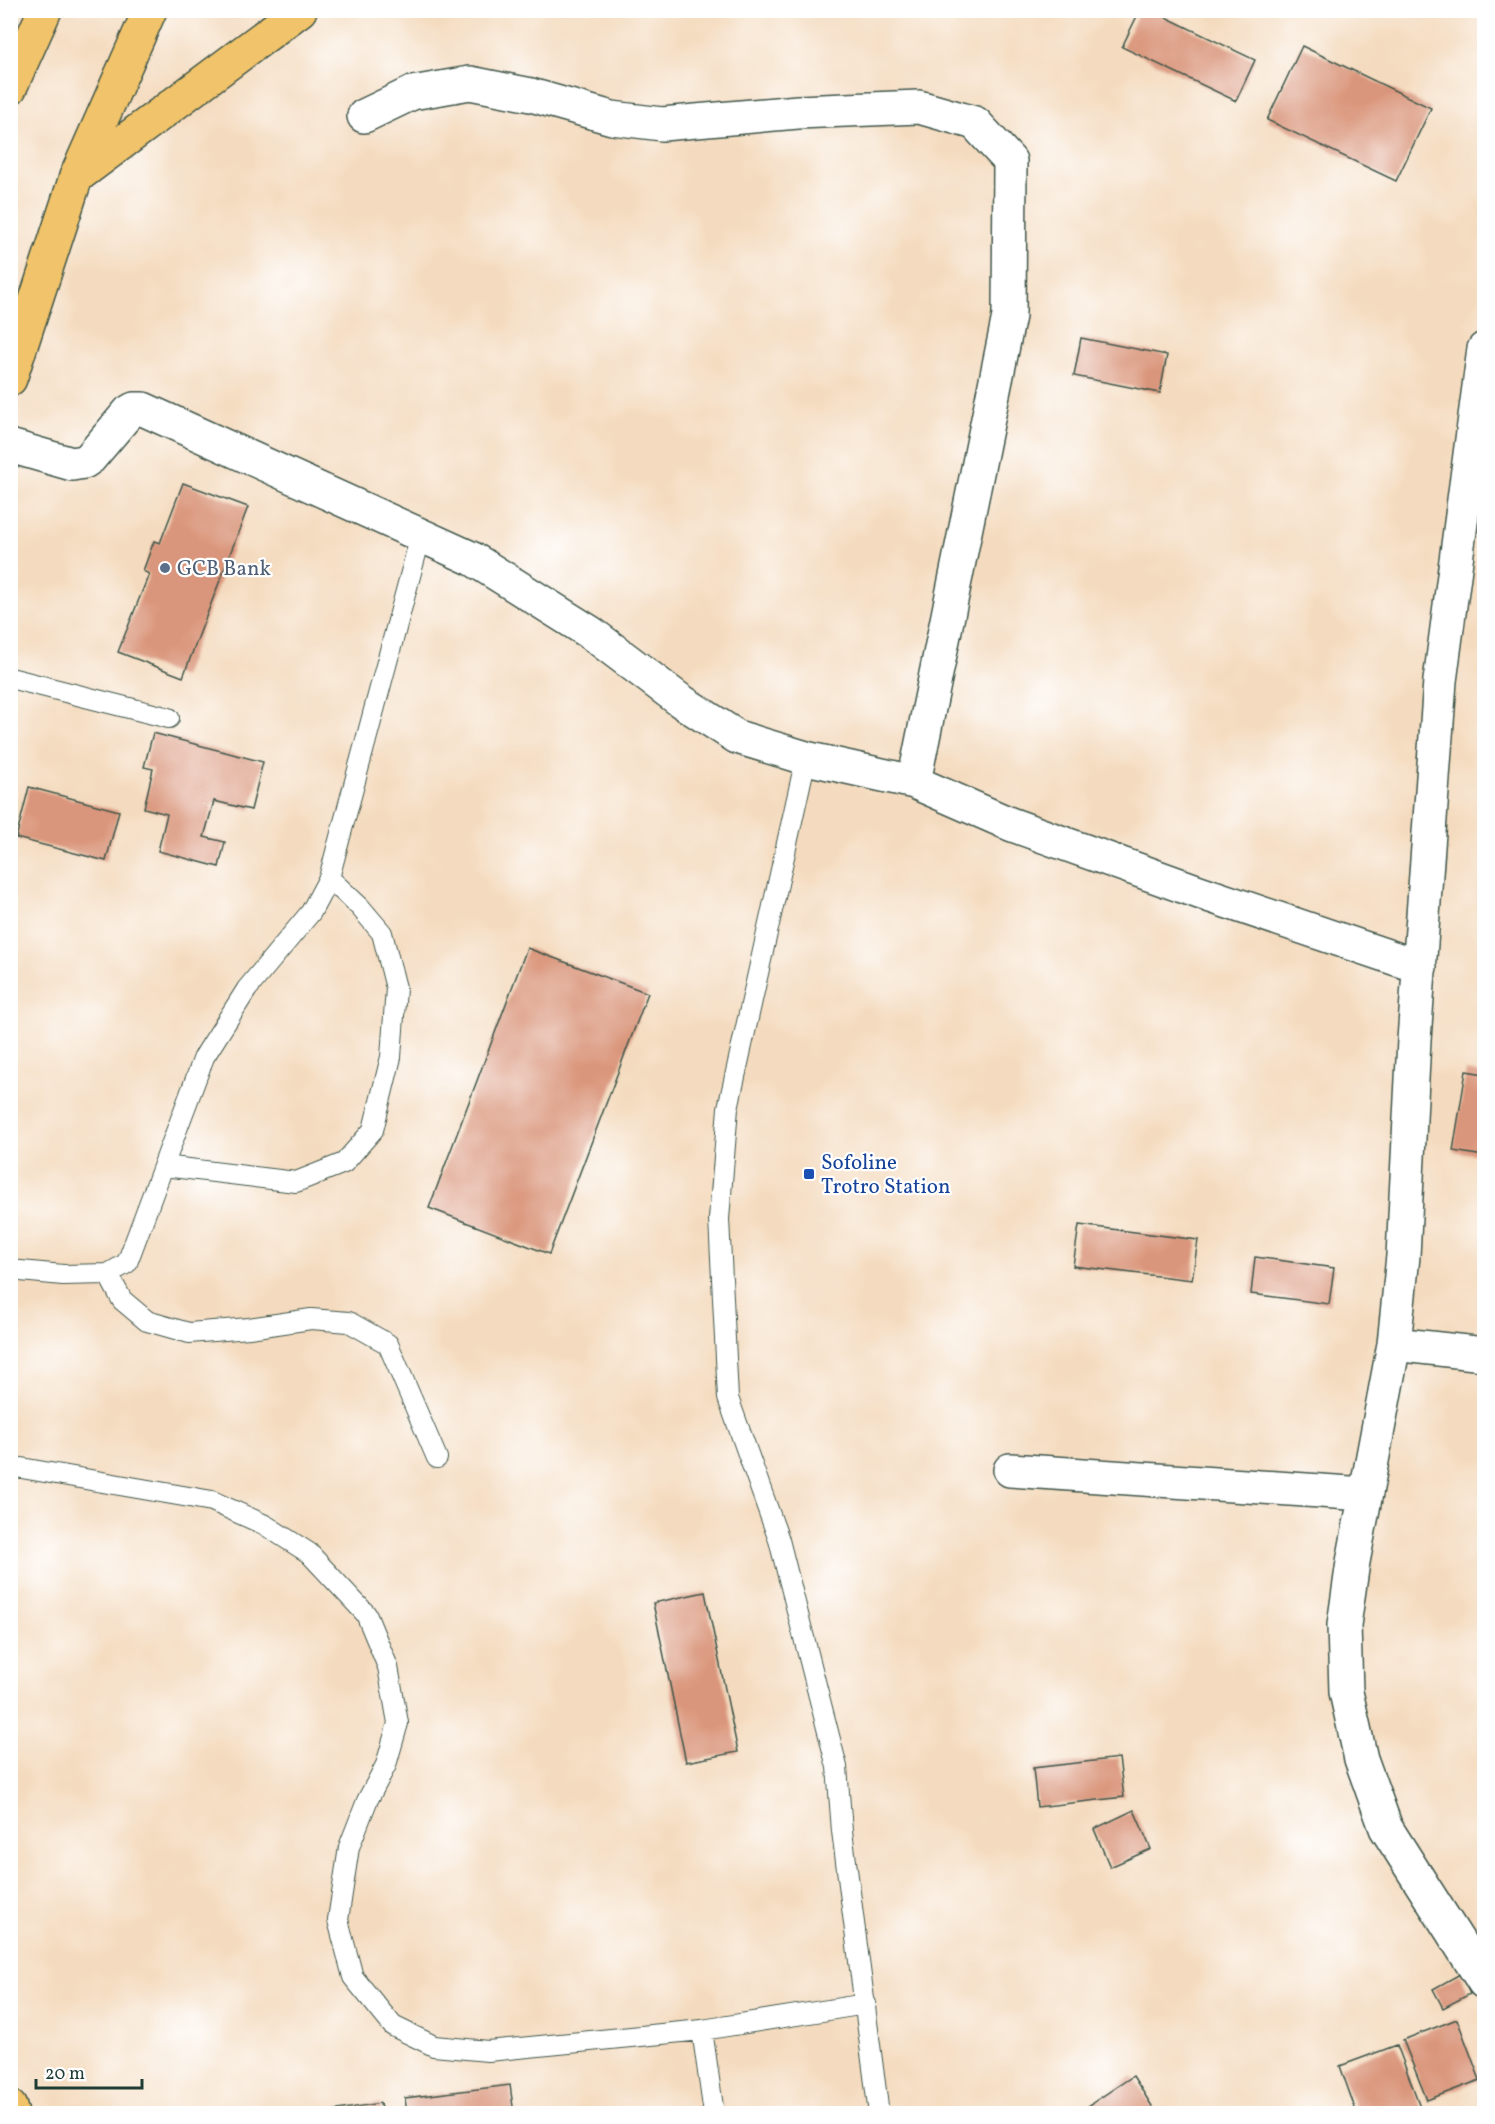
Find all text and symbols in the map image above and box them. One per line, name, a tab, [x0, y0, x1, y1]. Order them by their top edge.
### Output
place label: GCB Bank	[177, 555, 271, 584]
marker: GCB Bank	[158, 561, 172, 575]
place label: Sofoline Trotro Station	[821, 1149, 950, 1202]
marker: Sofoline Trotro Station	[802, 1167, 816, 1181]
scale bar	[36, 2052, 142, 2090]
text: 20 m	[45, 2062, 85, 2087]

